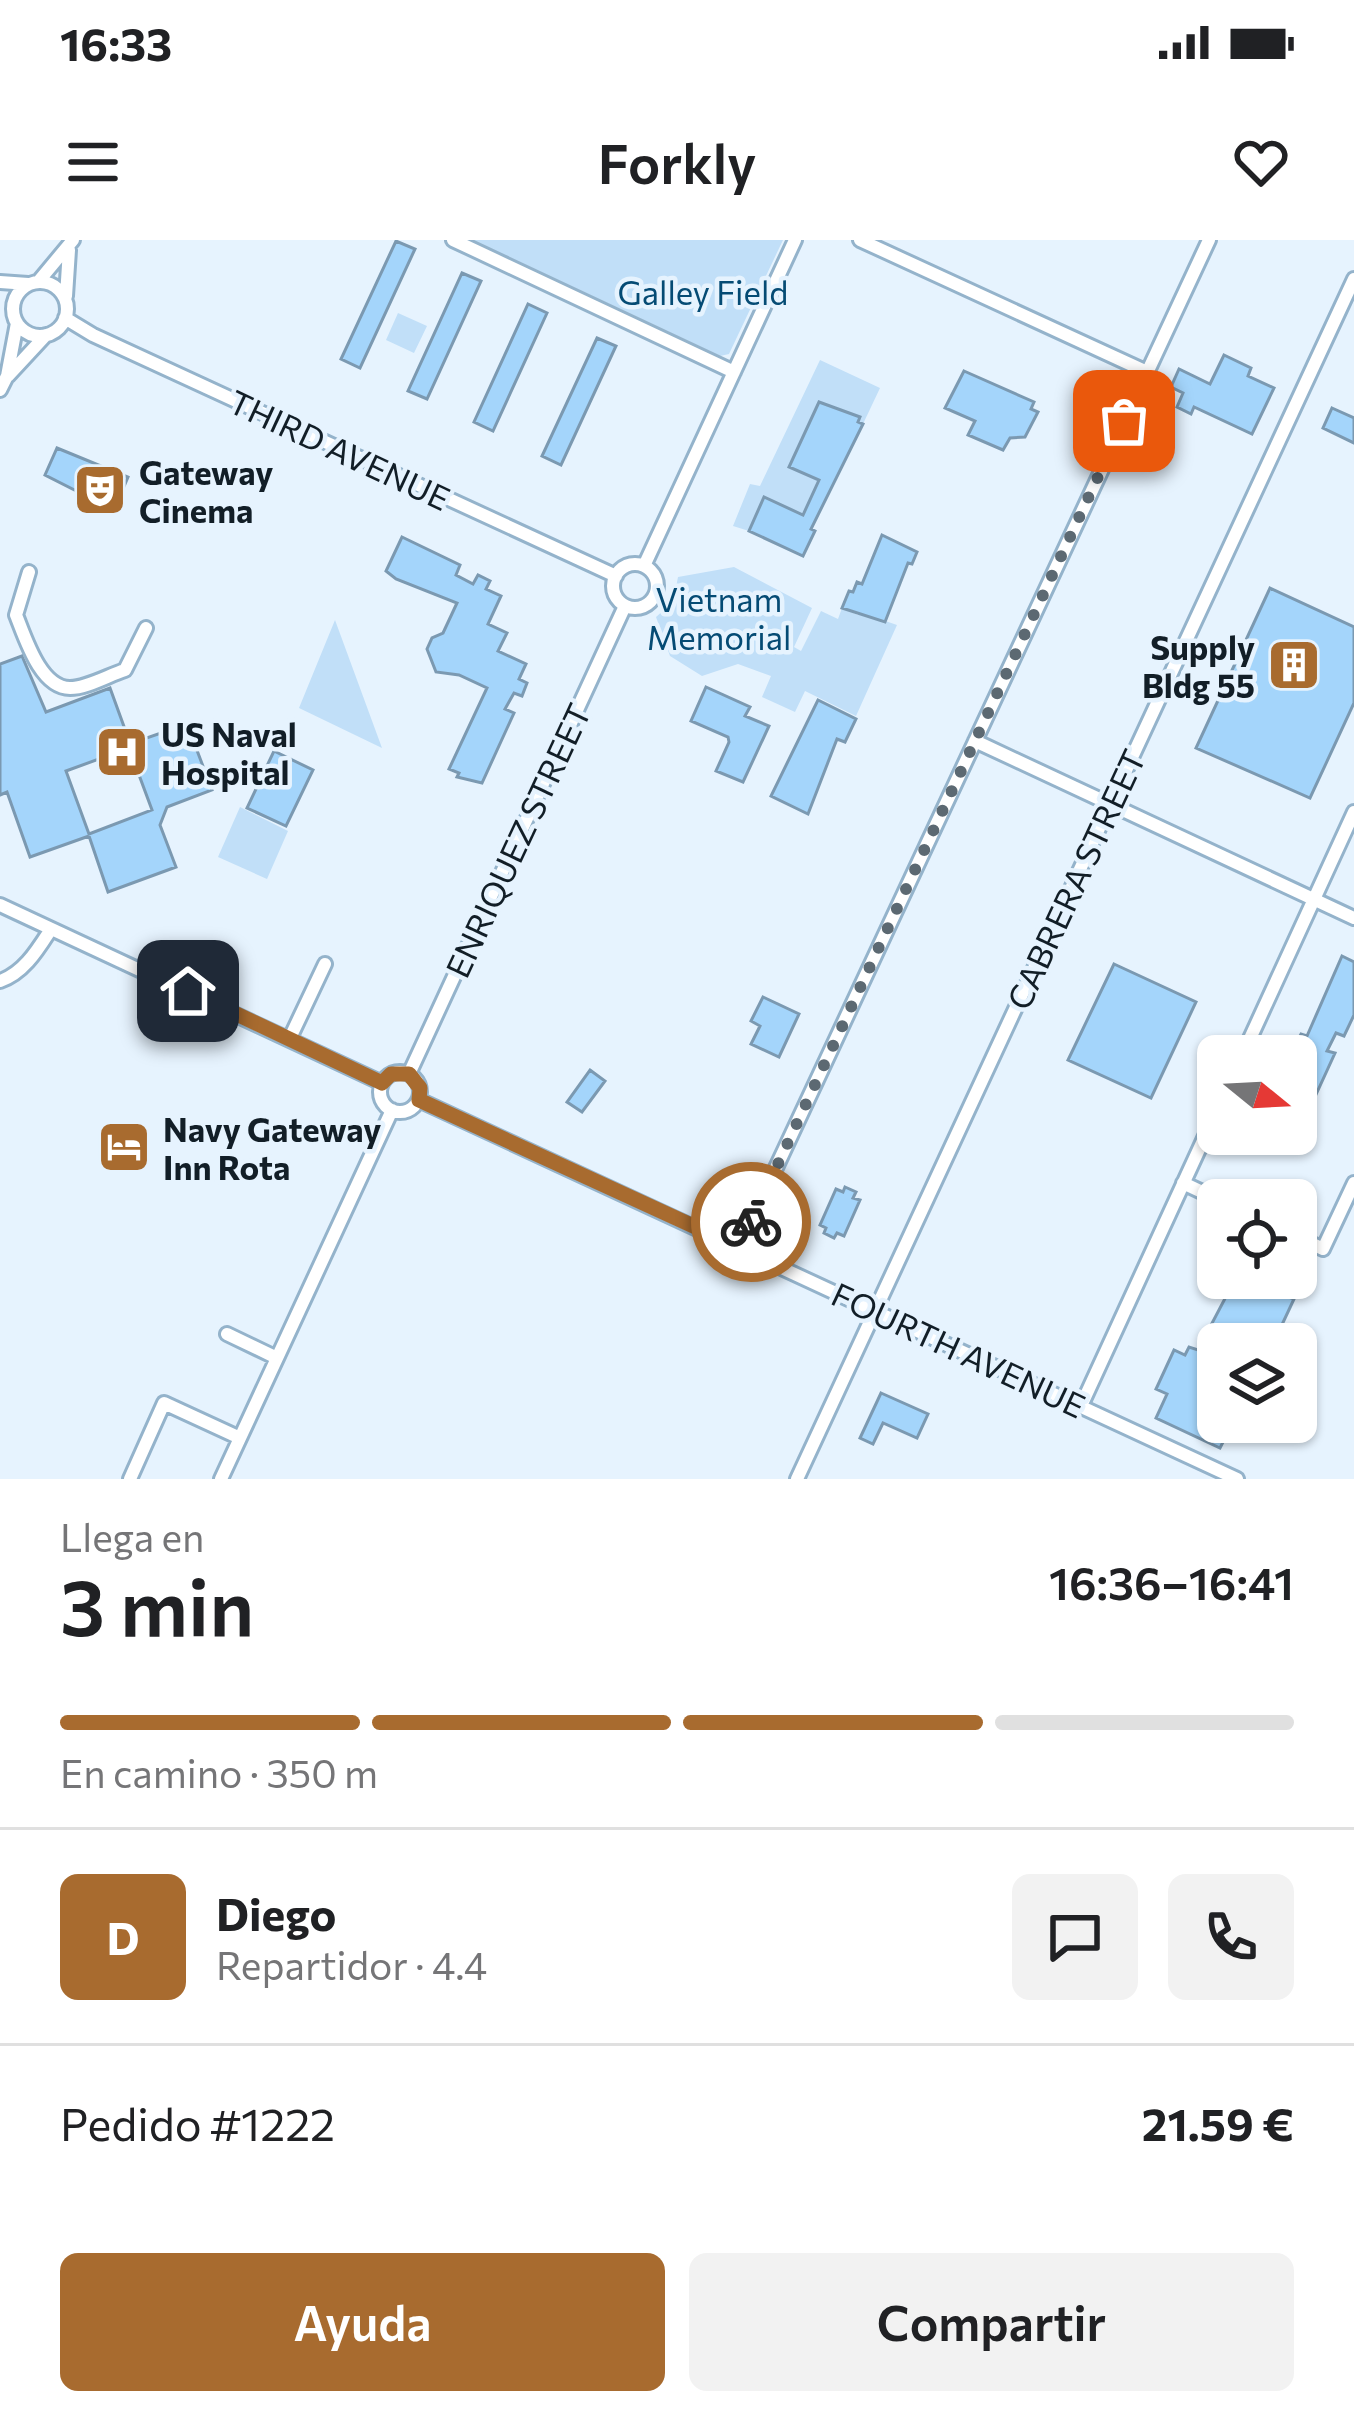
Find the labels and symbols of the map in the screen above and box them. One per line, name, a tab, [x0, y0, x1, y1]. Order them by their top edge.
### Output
park label: Galley Field	[618, 271, 788, 312]
pin	[1073, 370, 1175, 472]
street label: THIRD AVENUE	[223, 380, 457, 518]
place label: Gateway Cinema	[139, 451, 273, 530]
theatre icon: Gateway Cinema	[72, 462, 128, 518]
park label: Vietnam Memorial	[647, 578, 791, 657]
place label: Supply Bldg 55	[1142, 626, 1255, 705]
building icon: Supply Bldg 55	[1266, 637, 1322, 693]
street label: ENRIQUEZ STREET	[436, 697, 598, 983]
place label: US Naval Hospital	[161, 713, 297, 792]
hospital icon: US Naval Hospital	[94, 724, 150, 780]
street label: CABRERA STREET	[997, 743, 1153, 1015]
pin	[137, 940, 239, 1042]
north arrow	[1197, 1035, 1317, 1155]
place label: Navy Gateway Inn Rota	[163, 1108, 381, 1187]
hotel icon: Navy Gateway Inn Rota	[96, 1119, 152, 1175]
courier	[691, 1162, 811, 1282]
street label: FOURTH AVENUE	[826, 1272, 1092, 1426]

